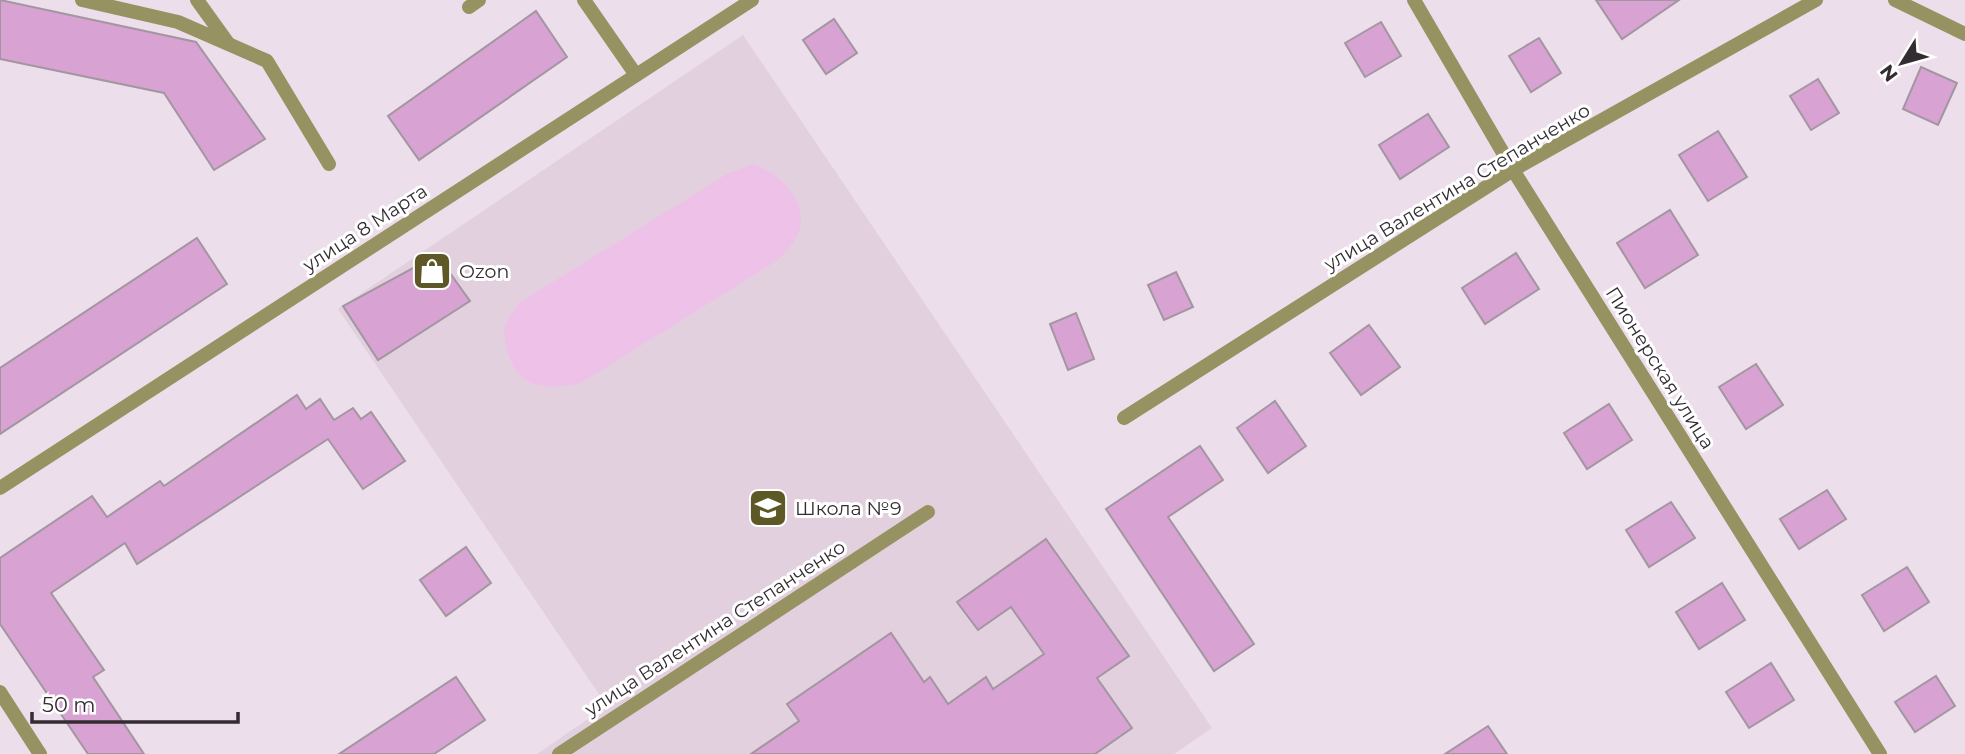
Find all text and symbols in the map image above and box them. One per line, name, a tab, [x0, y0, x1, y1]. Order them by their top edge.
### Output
north arrow	[1867, 28, 1937, 98]
text: N	[1875, 60, 1903, 86]
street label: улица Валентина Степанченко	[1319, 98, 1594, 276]
street label: улица 8 Марта	[298, 179, 431, 277]
shop icon: Ozon	[411, 250, 453, 292]
place label: Ozon	[459, 260, 509, 283]
street label: Пионерская улица	[1601, 283, 1719, 453]
school or university icon: Школа №9	[747, 487, 789, 529]
place label: Школа №9	[795, 497, 902, 520]
street label: улица Валентина Степанченко	[580, 535, 850, 722]
scale bar	[32, 680, 238, 724]
text: 50 m	[42, 692, 96, 717]

